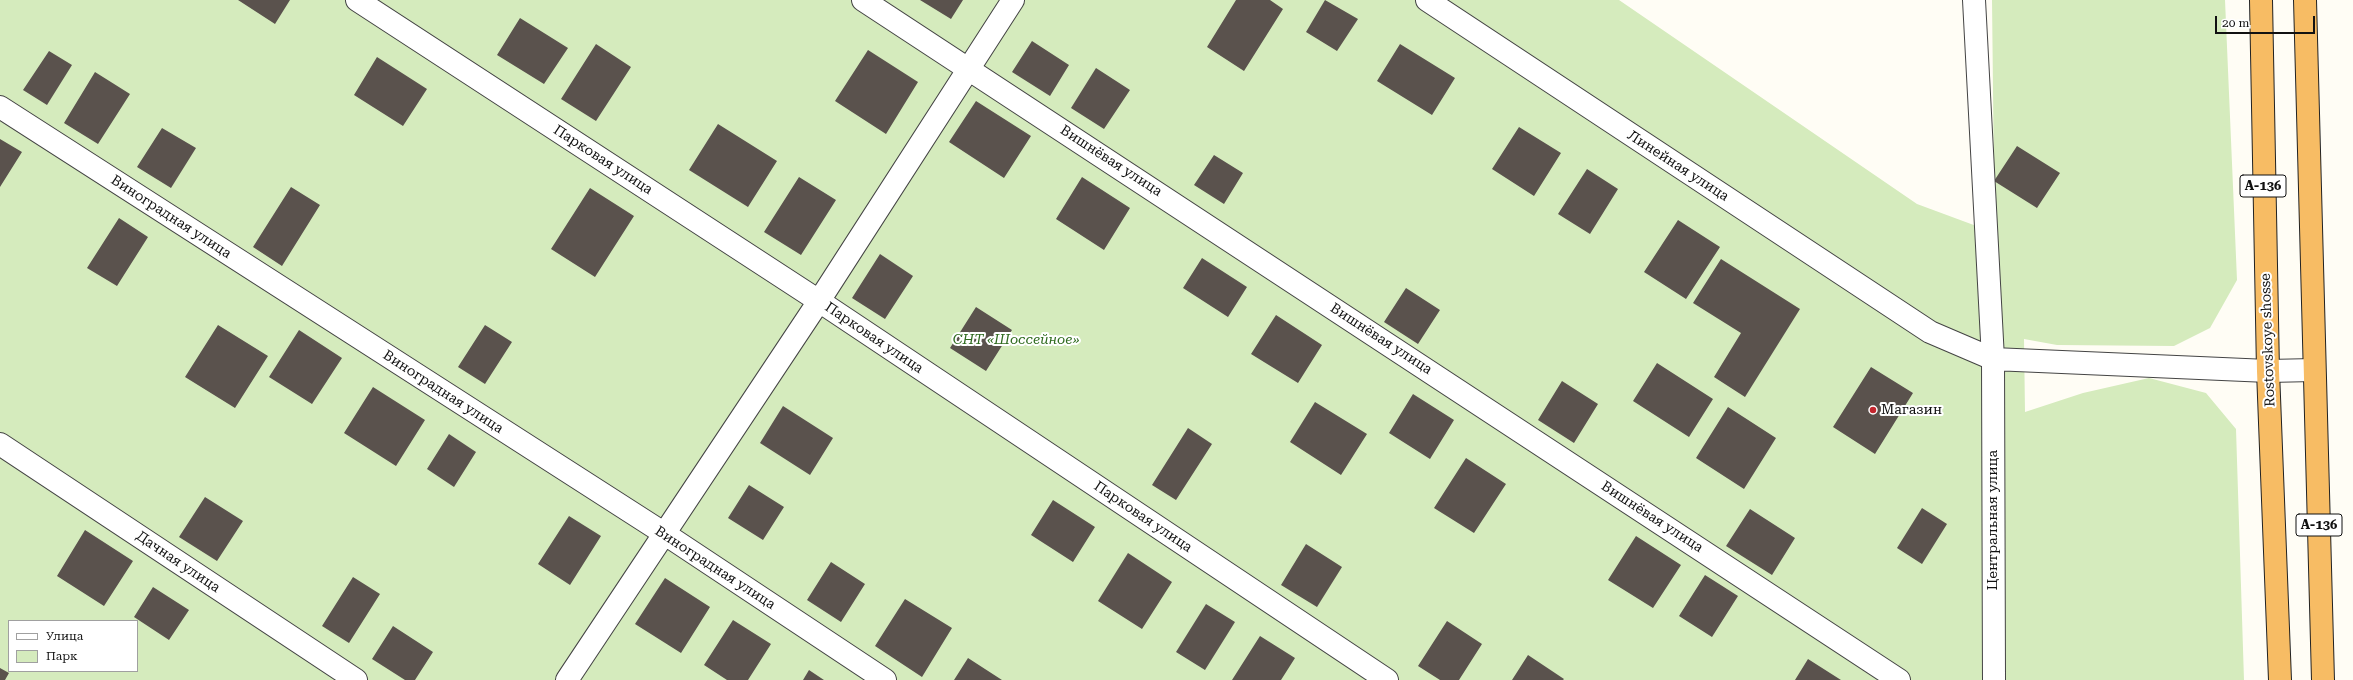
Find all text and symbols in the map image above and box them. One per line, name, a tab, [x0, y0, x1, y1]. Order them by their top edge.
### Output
scale bar	[2217, 8, 2317, 34]
text: 20 m	[2222, 16, 2249, 30]
street label: Парковая улица	[550, 122, 656, 198]
street label: Вишнёвая улица	[1057, 122, 1165, 200]
street label: Линейная улица	[1624, 127, 1732, 205]
street label: Виноградная улица	[108, 172, 234, 262]
road number: А-136	[2240, 175, 2286, 197]
street label: Rostovskoye shosse	[2257, 273, 2279, 407]
street label: Парковая улица	[822, 299, 926, 377]
street label: Вишнёвая улица	[1327, 300, 1435, 378]
park label: СНТ «Шоссейное»	[953, 332, 1079, 348]
street label: Виноградная улица	[380, 347, 506, 437]
place label: Магазин	[1881, 402, 1942, 418]
marker: Магазин	[1868, 405, 1878, 415]
street label: Центральная улица	[1985, 450, 2001, 590]
street label: Парковая улица	[1091, 478, 1195, 556]
street label: Вишнёвая улица	[1598, 478, 1706, 556]
road number: А-136	[2296, 514, 2342, 536]
street label: Виноградная улица	[652, 523, 778, 613]
street label: Дачная улица	[133, 528, 223, 596]
legend	[8, 620, 138, 672]
text: Улица	[46, 629, 83, 643]
text: Парк	[46, 649, 78, 663]

